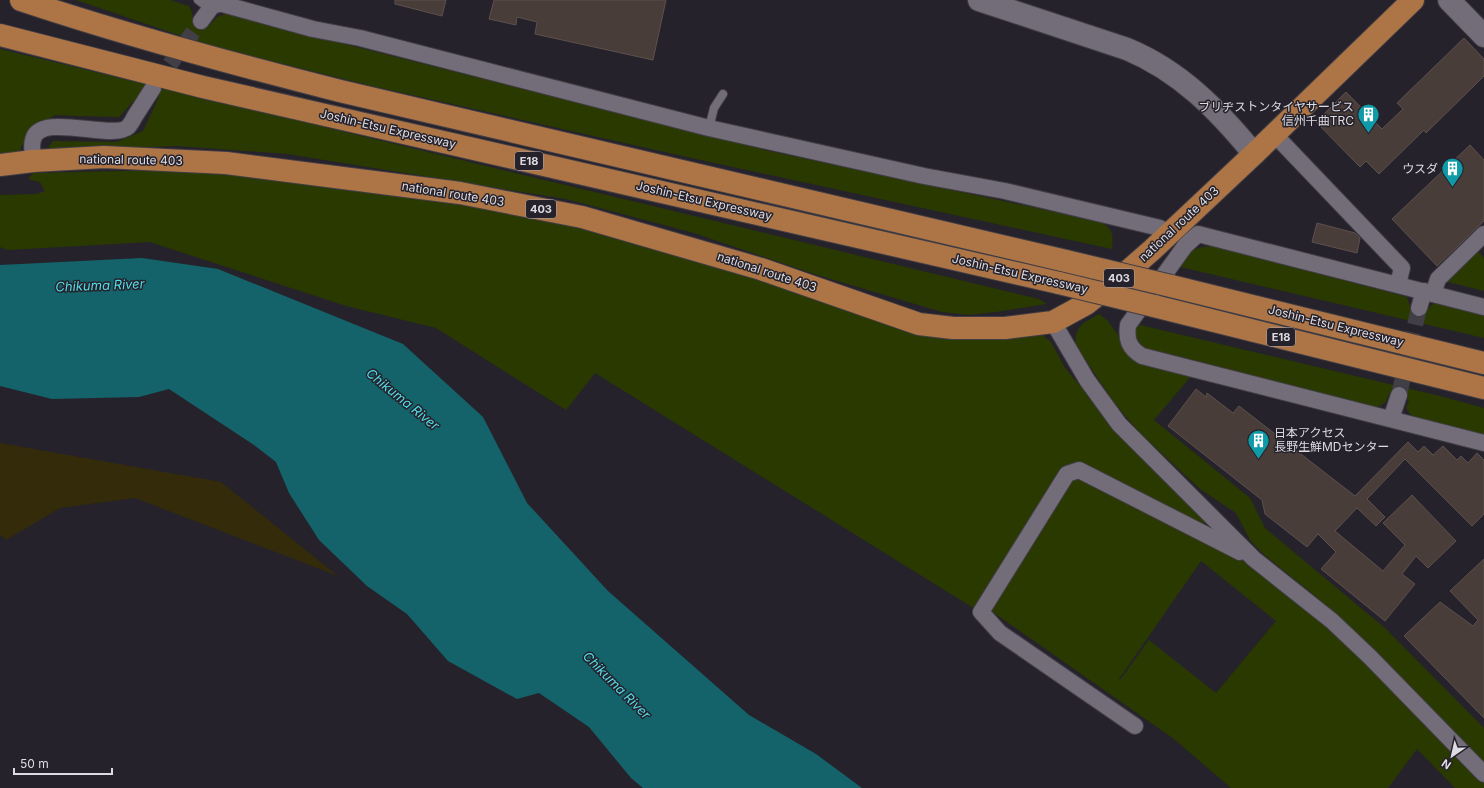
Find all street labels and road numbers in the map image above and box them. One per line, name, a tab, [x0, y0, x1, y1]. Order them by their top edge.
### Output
street label: Joshin-Etsu Expressway	[319, 106, 458, 152]
street label: national route 403	[79, 151, 183, 168]
road number: E18	[515, 152, 543, 170]
street label: national route 403	[401, 178, 505, 209]
street label: Joshin-Etsu Expressway	[635, 178, 774, 224]
street label: national route 403	[1136, 183, 1222, 264]
road number: 403	[526, 200, 556, 218]
street label: national route 403	[716, 248, 819, 295]
street label: Joshin-Etsu Expressway	[951, 251, 1090, 297]
road number: 403	[1104, 269, 1134, 287]
street label: Joshin-Etsu Expressway	[1267, 301, 1406, 350]
road number: E18	[1267, 328, 1295, 346]

